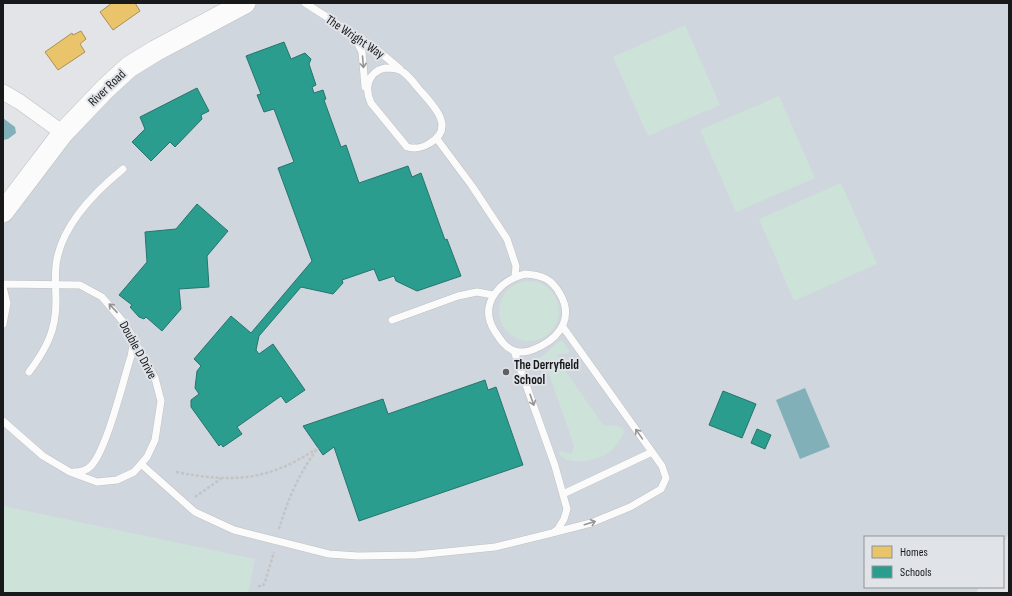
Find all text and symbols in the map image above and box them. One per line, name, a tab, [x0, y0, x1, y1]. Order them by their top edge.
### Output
street label: The Wright Way	[323, 12, 387, 62]
one-way arrow	[359, 55, 367, 68]
street label: River Road	[85, 66, 129, 110]
one-way arrow	[108, 303, 117, 313]
street label: Double D Drive	[116, 318, 160, 382]
place label: The Derryfield School	[514, 357, 579, 388]
marker: The Derryfield School	[501, 367, 511, 377]
one-way arrow	[529, 394, 537, 406]
one-way arrow	[635, 429, 643, 440]
one-way arrow	[583, 519, 596, 526]
legend	[864, 536, 1004, 588]
text: Homes	[900, 545, 928, 560]
text: Schools	[900, 565, 932, 580]

